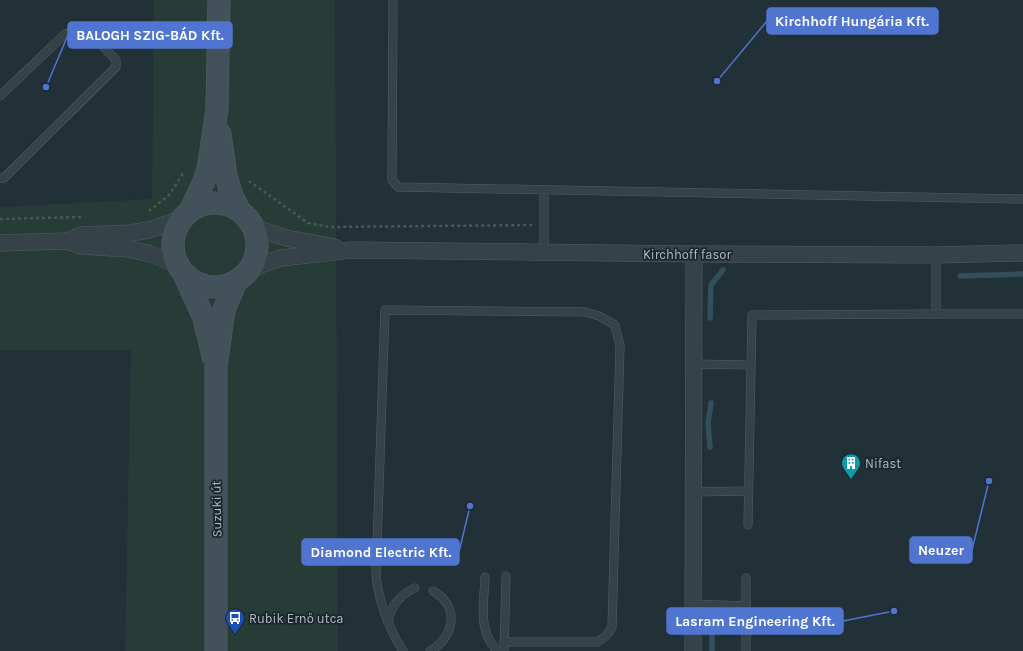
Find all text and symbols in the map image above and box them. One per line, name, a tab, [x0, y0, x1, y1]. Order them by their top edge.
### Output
callout: Kirchhoff Hungária Kft.	[767, 8, 938, 34]
text: Kirchhoff Hungária Kft.	[775, 13, 929, 30]
callout: BALOGH SZIG-BÁD Kft.	[68, 22, 232, 48]
text: BALOGH SZIG-BÁD Kft.	[76, 26, 224, 44]
street label: Kirchhoff fasor	[643, 247, 731, 262]
building icon: Nifast	[840, 452, 862, 480]
place label: Nifast	[865, 456, 901, 471]
street label: Suzuki út	[209, 480, 224, 538]
callout: Neuzer	[910, 537, 972, 563]
callout: Diamond Electric Kft.	[302, 539, 459, 565]
text: Neuzer	[918, 542, 965, 559]
text: Diamond Electric Kft.	[310, 544, 452, 561]
bus stop icon: Rubik Ernő utca	[224, 607, 246, 635]
callout: Lasram Engineering Kft.	[667, 608, 843, 634]
place label: Rubik Ernő utca	[249, 611, 344, 626]
text: Lasram Engineering Kft.	[675, 613, 835, 630]

